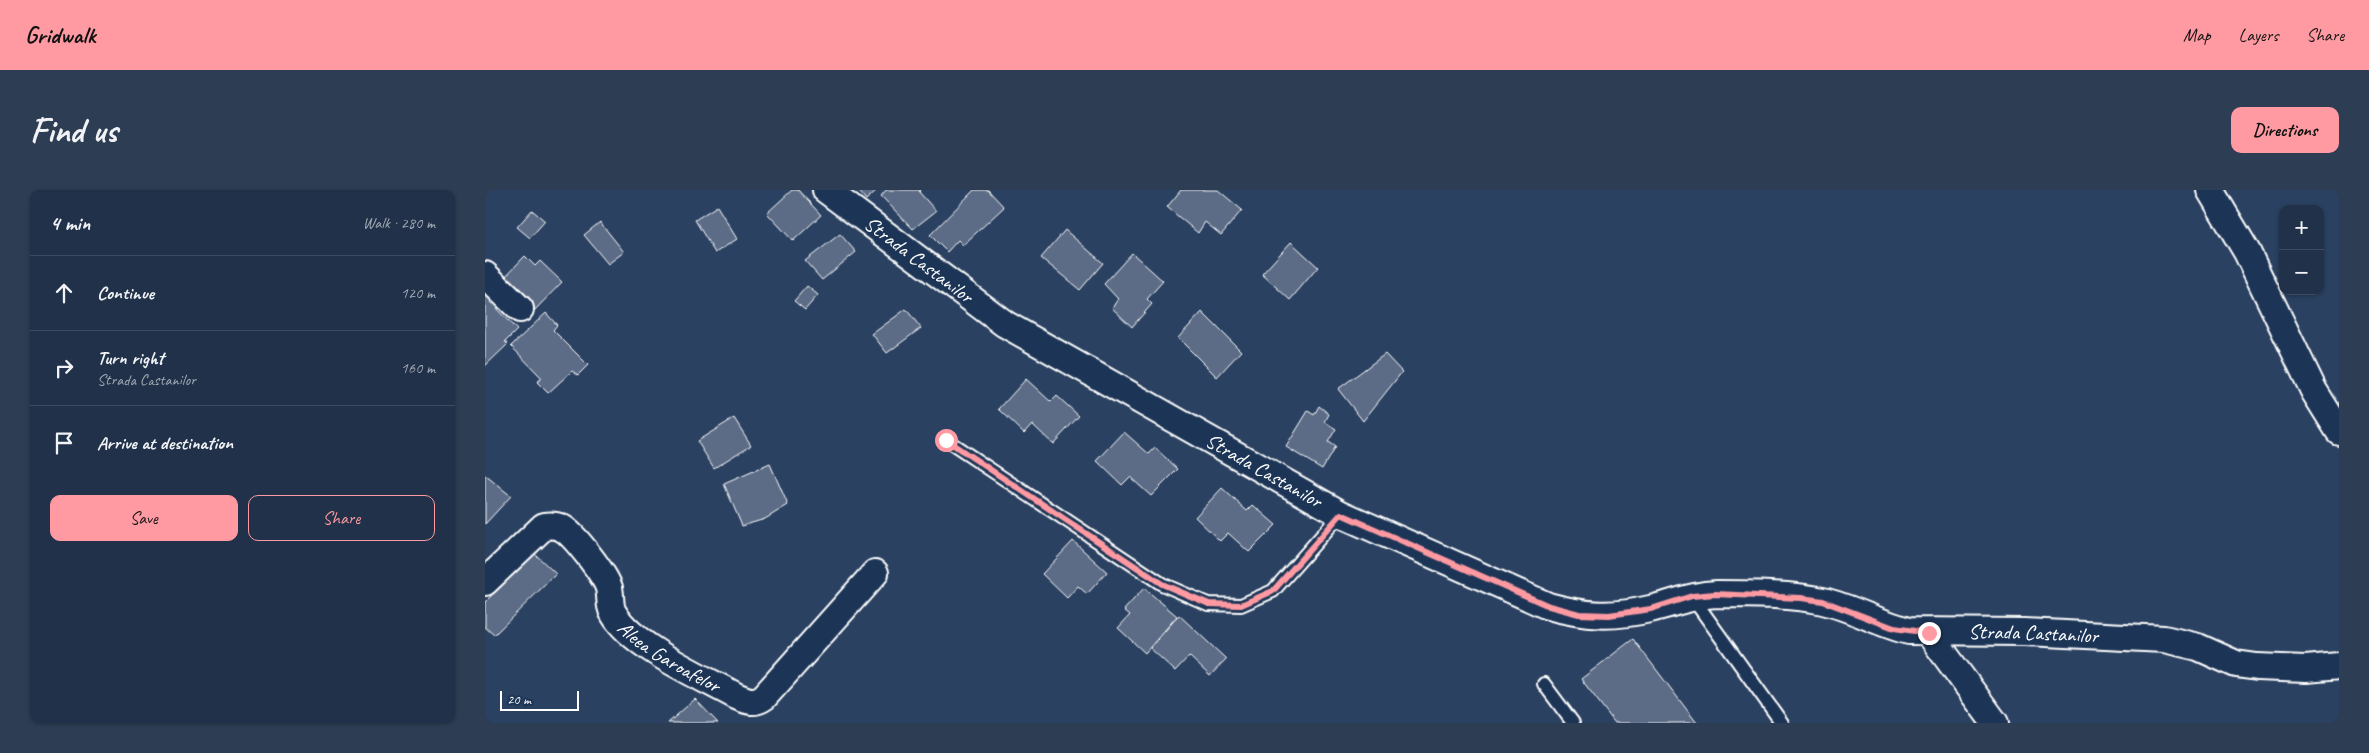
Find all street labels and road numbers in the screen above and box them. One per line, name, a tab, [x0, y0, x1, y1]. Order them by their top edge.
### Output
street label: Strada Castanilor	[859, 210, 980, 310]
street label: Strada Castanilor	[1201, 427, 1328, 514]
street label: Aleea Garoafelor	[612, 615, 727, 699]
street label: Strada Castanilor	[1968, 619, 2100, 649]

